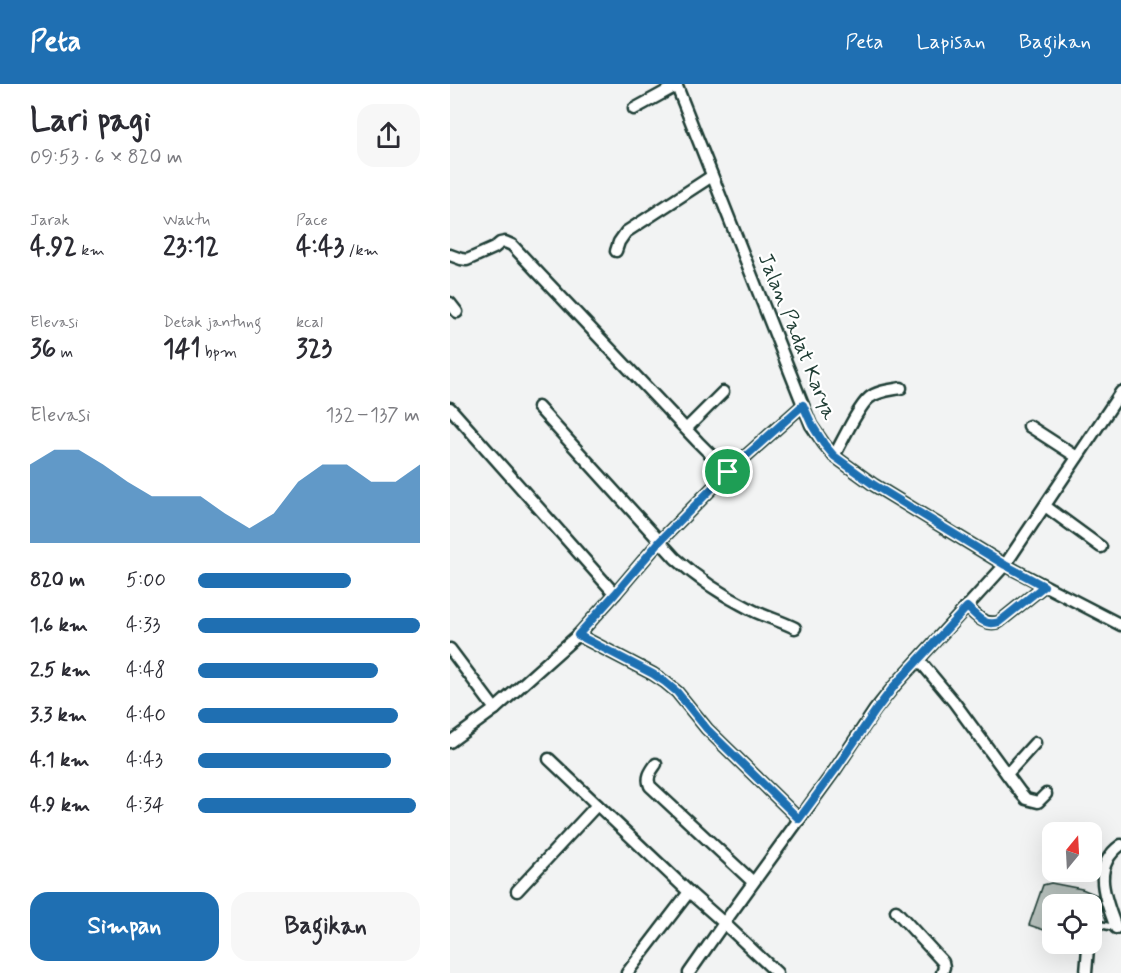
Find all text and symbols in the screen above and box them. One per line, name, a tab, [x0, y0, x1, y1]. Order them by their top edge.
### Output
text: Peta	[30, 24, 81, 61]
text: Peta	[845, 28, 884, 56]
text: Lapisan	[917, 28, 986, 56]
text: Bagikan	[1019, 28, 1091, 56]
text: Lari pagi	[30, 99, 151, 143]
button: share	[357, 104, 420, 167]
text: 09:53 · 6 × 820 m	[30, 144, 183, 171]
text: Jarak	[30, 210, 69, 231]
text: Waktu	[163, 210, 210, 231]
text: Pace	[296, 210, 328, 231]
text: 4.92	[30, 231, 77, 265]
text: 23:12	[163, 231, 219, 265]
text: 4:43	[296, 231, 344, 265]
text: km	[77, 240, 105, 261]
text: /km	[344, 240, 379, 261]
street label: Jalan Padat Karya	[751, 249, 843, 424]
text: Elevasi	[30, 312, 78, 333]
text: Detak jantung	[163, 312, 262, 333]
text: kcal	[296, 312, 323, 333]
text: 36	[30, 333, 56, 367]
text: 141	[163, 333, 201, 367]
text: 323	[296, 333, 332, 367]
text: m	[56, 342, 73, 363]
text: bpm	[201, 342, 237, 363]
text: Elevasi	[30, 402, 90, 429]
text: 132–137 m	[325, 402, 420, 429]
pin	[702, 446, 753, 497]
icon: arrive	[711, 455, 744, 488]
text: 820 m	[30, 567, 85, 594]
text: 5:00	[126, 567, 166, 594]
text: 1.6 km	[30, 612, 88, 639]
text: 4:33	[126, 612, 160, 639]
text: 2.5 km	[30, 657, 91, 684]
text: 4:48	[126, 657, 166, 684]
text: 3.3 km	[30, 702, 87, 729]
text: 4:40	[126, 702, 166, 729]
text: 4.1 km	[30, 747, 89, 774]
text: 4:43	[126, 747, 163, 774]
text: 4.9 km	[30, 792, 90, 819]
text: 4:34	[126, 792, 164, 819]
north arrow	[1042, 822, 1102, 882]
map controls	[1042, 822, 1102, 954]
button: Simpan	[30, 892, 219, 961]
button: Bagikan	[231, 892, 420, 961]
button: locate	[1042, 894, 1102, 954]

